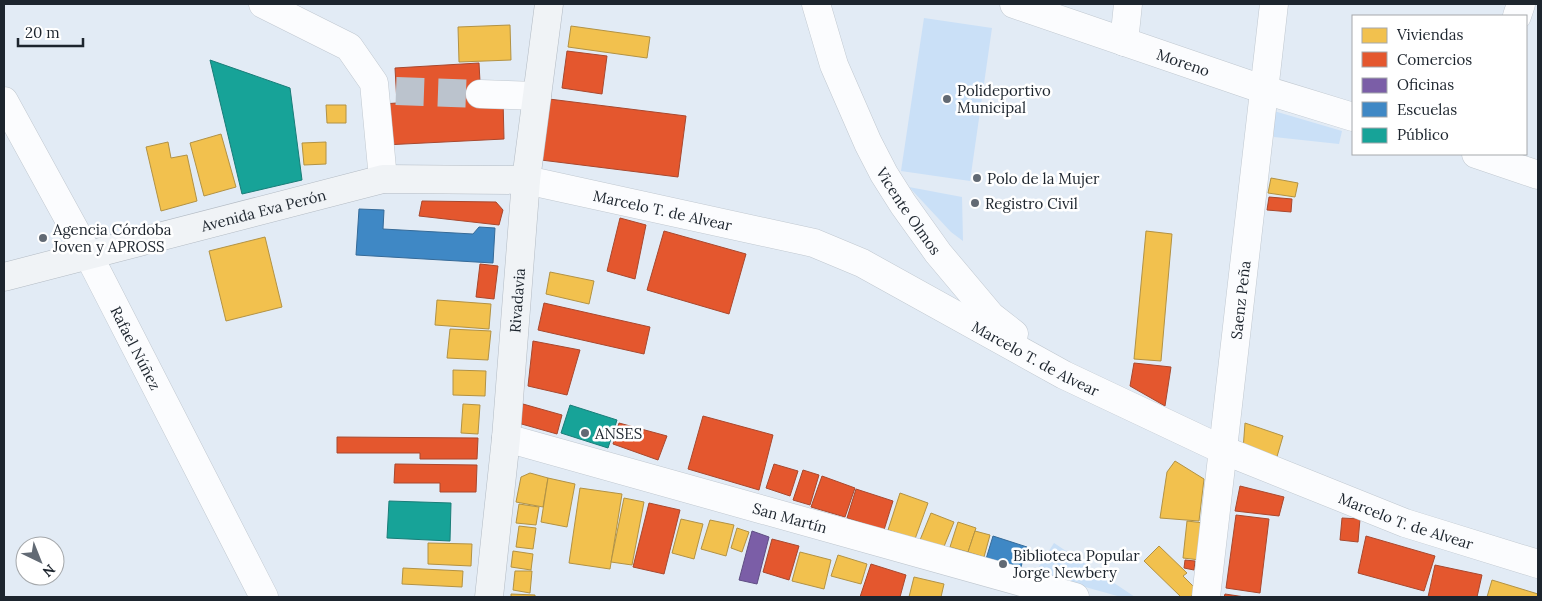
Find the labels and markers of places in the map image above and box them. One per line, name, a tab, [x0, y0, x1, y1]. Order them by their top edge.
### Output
place label: Polideportivo Municipal	[957, 81, 1051, 117]
marker: Polideportivo Municipal	[941, 93, 953, 105]
place label: Polo de la Mujer	[987, 169, 1100, 188]
marker: Polo de la Mujer	[971, 172, 983, 184]
place label: Registro Civil	[985, 194, 1078, 213]
marker: Registro Civil	[969, 197, 981, 209]
place label: Agencia Córdoba Joven y APROSS	[52, 220, 172, 256]
marker: Agencia Córdoba Joven y APROSS	[37, 232, 49, 244]
place label: ANSES	[594, 424, 642, 443]
marker: ANSES	[579, 427, 591, 439]
place label: Biblioteca Popular Jorge Newbery	[1012, 546, 1140, 582]
marker: Biblioteca Popular Jorge Newbery	[997, 558, 1009, 570]

